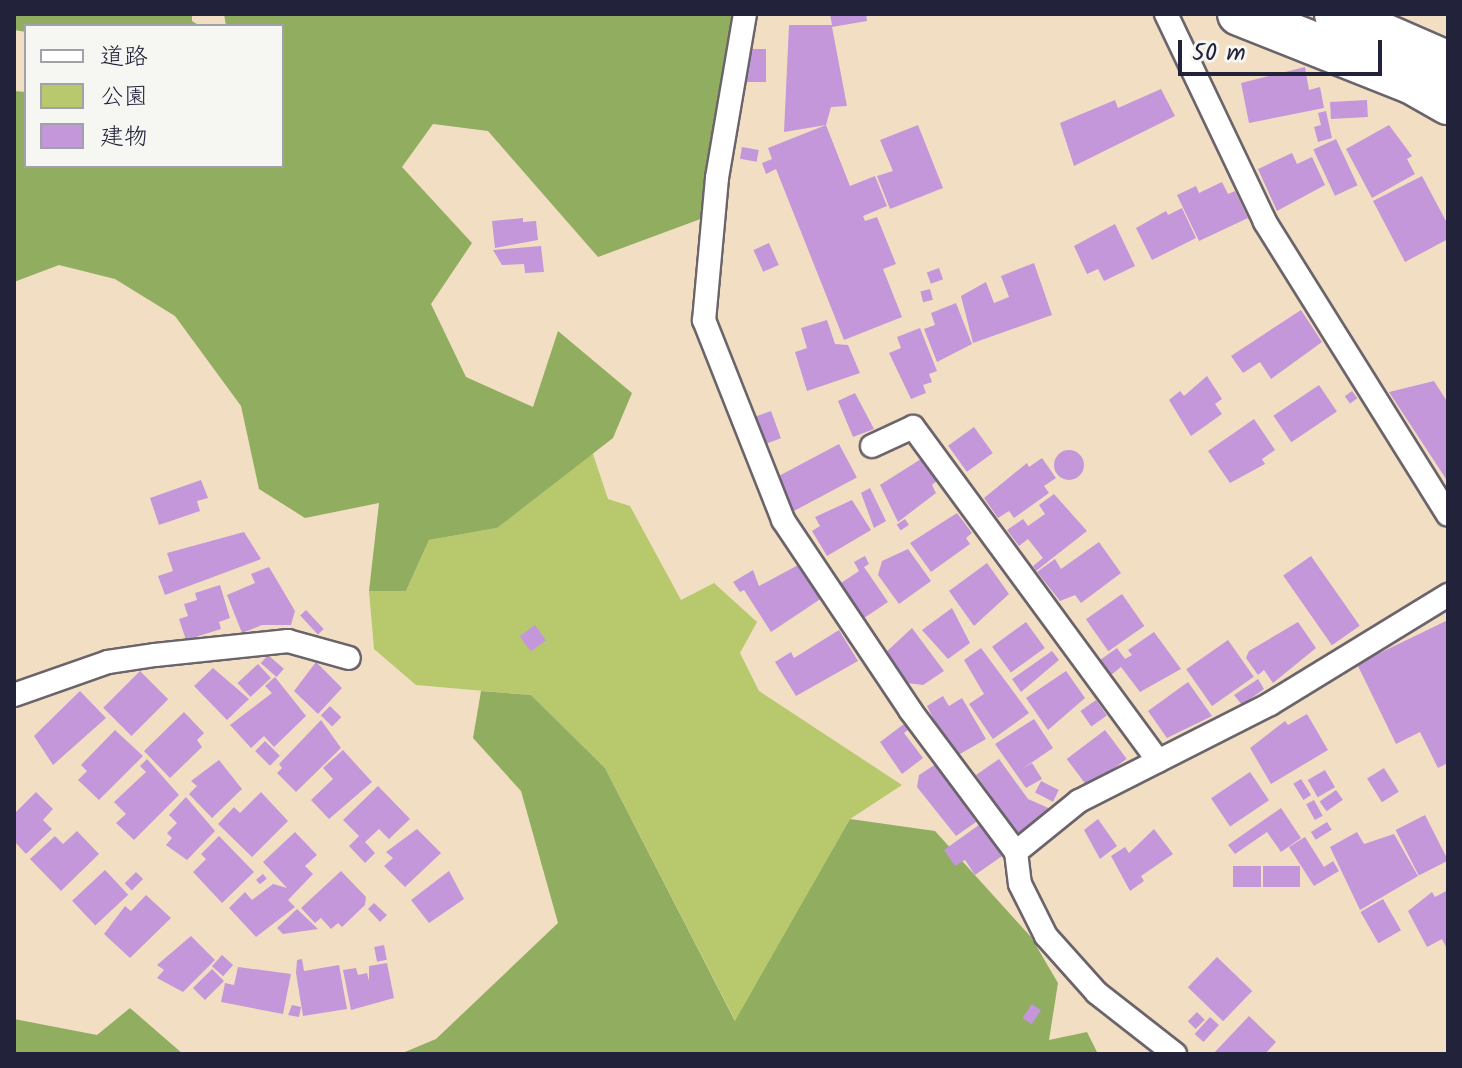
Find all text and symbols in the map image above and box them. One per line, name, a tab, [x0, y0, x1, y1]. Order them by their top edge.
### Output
legend	[24, 24, 284, 168]
scale bar	[1182, 24, 1386, 74]
text: 50 m	[1192, 34, 1246, 73]
text: 道路	[100, 38, 148, 77]
text: 公園	[100, 78, 148, 117]
text: 建物	[100, 118, 148, 157]

